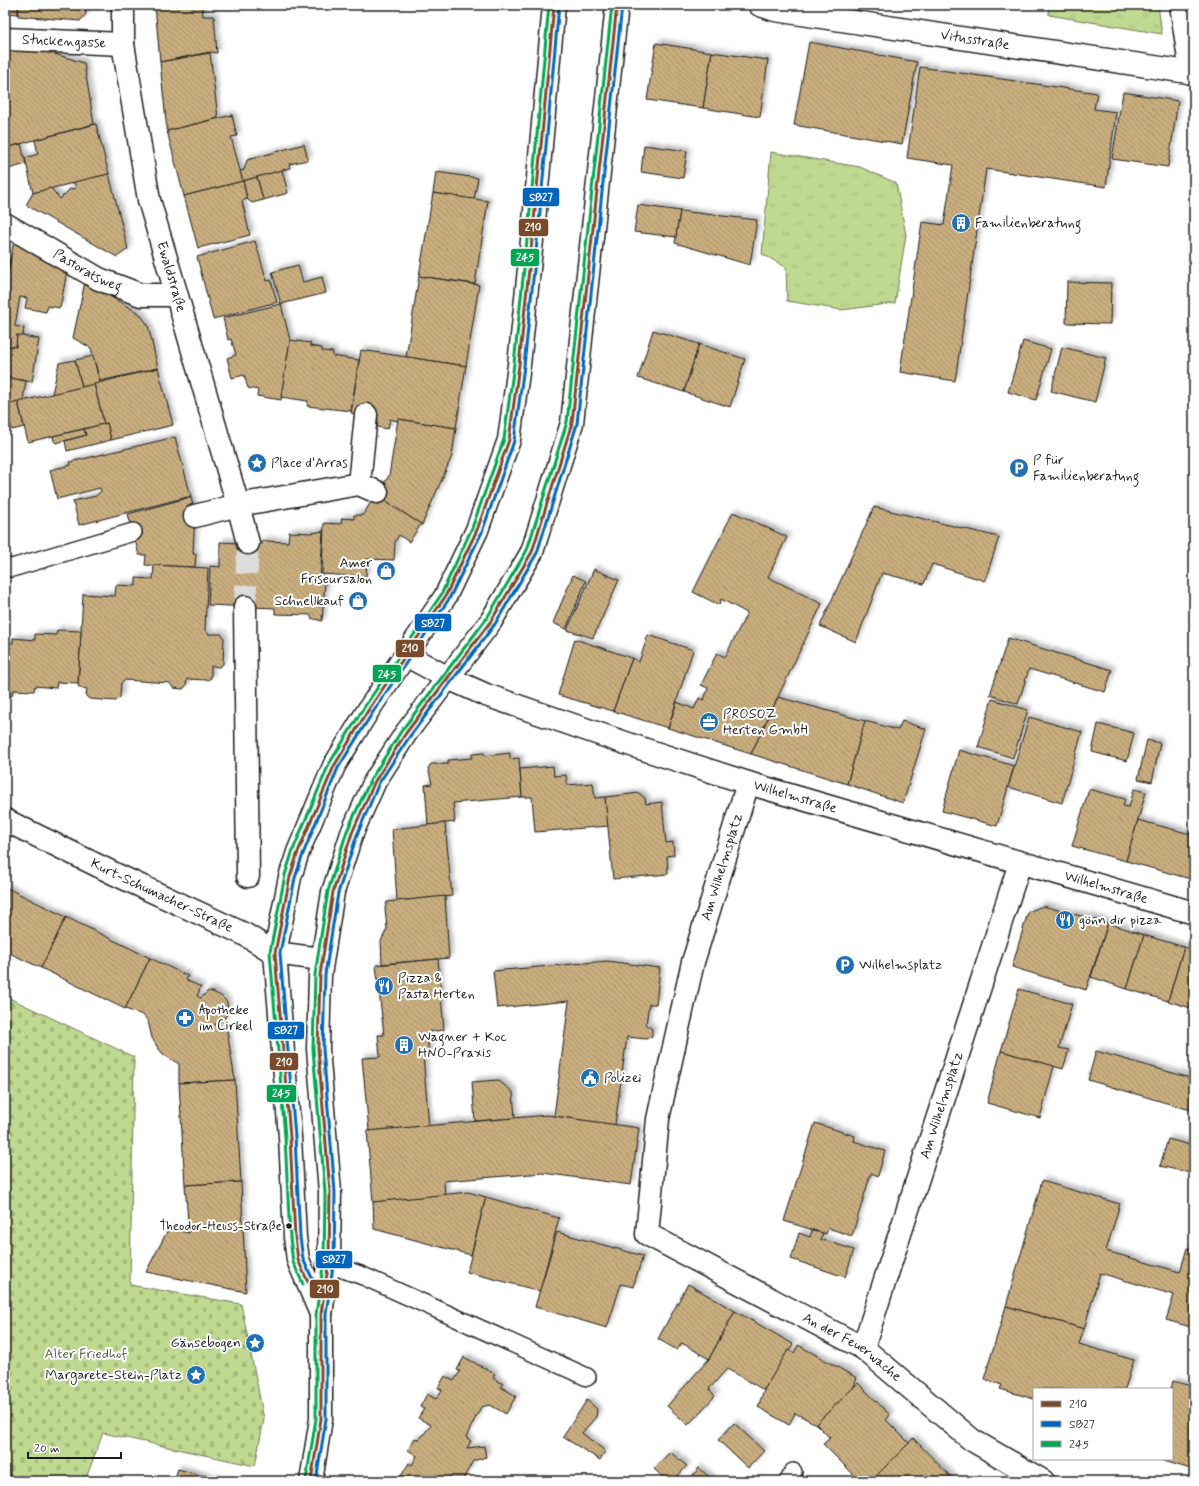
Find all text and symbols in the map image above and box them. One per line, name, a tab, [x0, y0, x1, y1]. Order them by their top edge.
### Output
street label: Vitusstraße	[939, 26, 1011, 54]
street label: Stuckengasse	[22, 31, 107, 52]
line badge: SB27	[522, 187, 560, 207]
text: SB27	[529, 191, 553, 205]
building icon: Familienberatung	[950, 212, 972, 234]
place label: Familienberatung	[975, 214, 1081, 234]
line badge: 210	[518, 218, 549, 237]
text: 210	[525, 221, 542, 235]
street label: Ewaldstraße	[153, 239, 190, 314]
street label: Pastoratsweg	[50, 245, 124, 298]
line badge: 245	[510, 248, 540, 267]
text: 245	[516, 251, 534, 265]
place label: P für Familienberatung	[1033, 451, 1139, 487]
place icon: Place d'Arras	[246, 452, 268, 474]
place label: Place d'Arras	[271, 454, 348, 472]
parking icon: P für Familienberatung	[1008, 457, 1030, 479]
place label: Amer Friseursalon	[301, 554, 372, 588]
shop icon: Amer Friseursalon	[375, 560, 397, 582]
shop icon: Schnellkauf	[347, 590, 369, 612]
place label: Schnellkauf	[275, 592, 344, 610]
line badge: SB27	[414, 613, 452, 632]
text: SB27	[421, 617, 445, 631]
line badge: 210	[395, 639, 425, 658]
text: 210	[402, 642, 419, 656]
line badge: 245	[372, 664, 402, 683]
text: 245	[378, 668, 396, 682]
place label: PROSOZ Herten GmbH	[723, 705, 808, 739]
office icon: PROSOZ Herten GmbH	[698, 711, 720, 733]
street label: Wilhelmstraße	[751, 776, 839, 817]
street label: Am Wilhelmsplatz	[697, 811, 747, 923]
street label: Kurt-Schumacher-Straße	[88, 854, 236, 937]
street label: Wilhelmstraße	[1062, 867, 1150, 908]
restaurant icon: gönn dir pizza	[1054, 909, 1076, 931]
place label: gönn dir pizza	[1079, 911, 1162, 929]
parking icon: Wilhelmsplatz	[834, 954, 856, 976]
place label: Wilhelmsplatz	[859, 956, 942, 974]
place label: Pizza & Pasta Herten	[398, 969, 475, 1003]
restaurant icon: Pizza & Pasta Herten	[373, 975, 395, 997]
place label: Apotheke im Cirkel	[199, 1001, 252, 1035]
pharmacy icon: Apotheke im Cirkel	[174, 1007, 196, 1029]
line badge: SB27	[267, 1021, 305, 1040]
text: SB27	[274, 1024, 298, 1038]
place label: Wagner + Koc HNO-Praxis	[418, 1028, 507, 1062]
building icon: Wagner + Koc HNO-Praxis	[393, 1034, 415, 1056]
street label: Am Wilhelmsplatz	[916, 1049, 967, 1161]
line badge: 210	[269, 1052, 299, 1071]
text: 210	[276, 1056, 293, 1070]
public building icon: Polizei	[579, 1067, 601, 1089]
place label: Polizei	[604, 1069, 642, 1087]
line badge: 245	[266, 1084, 297, 1103]
text: 245	[272, 1087, 290, 1101]
place label: Theodor-Heuss-Straße	[159, 1218, 282, 1235]
marker: Theodor-Heuss-Straße	[284, 1221, 294, 1231]
line badge: SB27	[315, 1250, 353, 1269]
text: SB27	[322, 1253, 346, 1267]
line badge: 210	[309, 1279, 340, 1299]
text: 210	[317, 1283, 334, 1297]
street label: An der Feuerwache	[799, 1309, 905, 1386]
place icon: Gänsebogen	[244, 1332, 266, 1354]
place label: Gänsebogen	[171, 1334, 241, 1352]
park label: Alter Friedhof	[45, 1345, 127, 1363]
place icon: Margarete-Stein-Platz	[185, 1364, 207, 1386]
place label: Margarete-Stein-Platz	[45, 1366, 182, 1385]
legend	[1033, 1388, 1173, 1460]
text: 210	[1069, 1397, 1087, 1413]
text: SB27	[1069, 1417, 1095, 1433]
scale bar	[28, 1434, 121, 1460]
text: 245	[1069, 1437, 1089, 1453]
text: 20 m	[34, 1441, 60, 1457]

